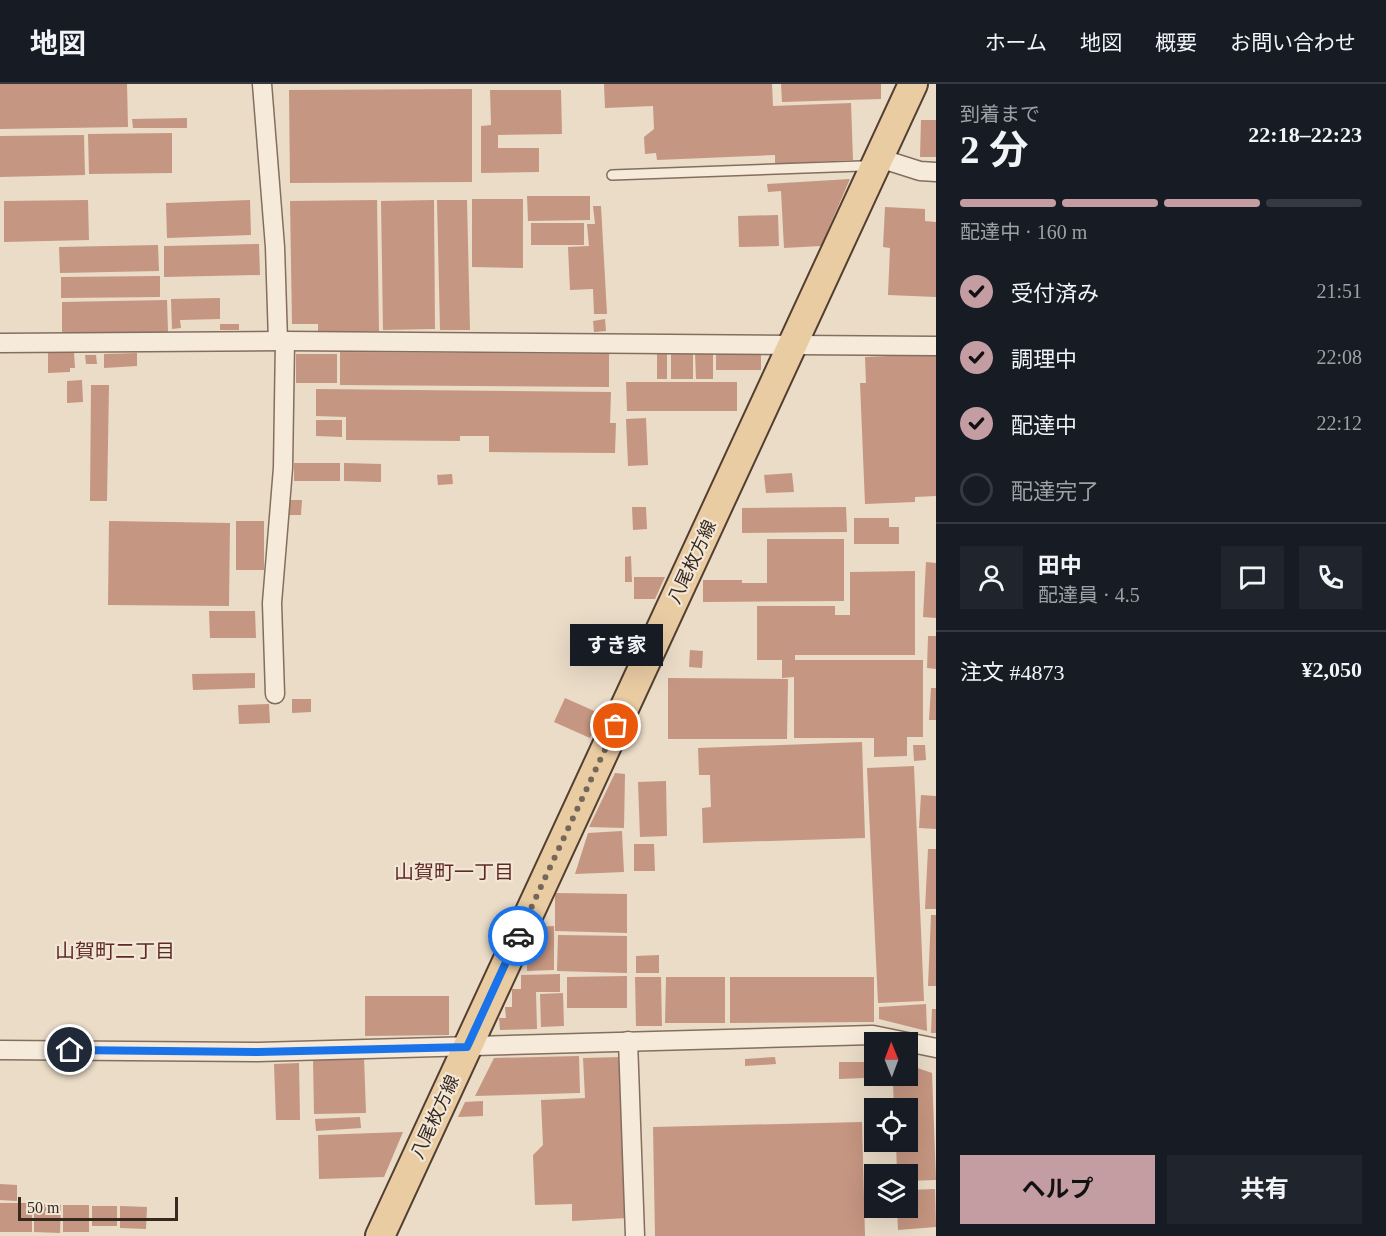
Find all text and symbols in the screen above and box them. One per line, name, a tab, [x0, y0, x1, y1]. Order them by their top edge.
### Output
text: 地図	[30, 28, 86, 59]
text: ホーム	[985, 31, 1047, 55]
text: 地図	[1080, 31, 1122, 55]
text: 概要	[1155, 31, 1197, 55]
text: お問い合わせ	[1230, 31, 1356, 55]
text: 到着まで	[960, 103, 1040, 125]
text: 22:18–22:23	[1248, 122, 1362, 147]
text: 2 分	[960, 128, 1028, 171]
text: 配達中 · 160 m	[960, 221, 1087, 243]
icon: check	[960, 275, 993, 308]
text: 21:51	[1316, 280, 1362, 302]
text: 受付済み	[1011, 281, 1099, 306]
icon: check	[960, 341, 993, 374]
text: 22:08	[1316, 346, 1362, 368]
text: 調理中	[1011, 347, 1077, 372]
icon: check	[960, 407, 993, 440]
text: 22:12	[1316, 412, 1362, 434]
text: 配達中	[1011, 413, 1077, 438]
text: 配達完了	[1011, 479, 1099, 504]
street label: 八尾枚方線	[664, 517, 720, 607]
button: person	[960, 546, 1023, 609]
button: chat	[1221, 546, 1284, 609]
button: phone	[1299, 546, 1362, 609]
text: 田中	[1038, 553, 1082, 578]
text: 配達員 · 4.5	[1038, 584, 1140, 606]
callout: すき家	[570, 624, 662, 666]
text: すき家	[587, 634, 647, 656]
text: ¥2,050	[1302, 657, 1362, 682]
text: 注文 #4873	[960, 660, 1065, 685]
pin	[590, 700, 641, 751]
icon: bag	[599, 709, 632, 742]
district label: 山賀町一丁目	[394, 861, 514, 883]
courier	[488, 906, 548, 966]
icon: car	[502, 920, 535, 953]
district label: 山賀町二丁目	[55, 940, 175, 962]
pin	[44, 1024, 95, 1075]
north arrow	[864, 1032, 918, 1086]
map controls	[864, 1032, 918, 1218]
icon: home	[53, 1033, 86, 1066]
street label: 八尾枚方線	[407, 1072, 463, 1162]
button: locate	[864, 1098, 918, 1152]
button: ヘルプ	[960, 1155, 1155, 1224]
button: 共有	[1167, 1155, 1362, 1224]
button: layers	[864, 1164, 918, 1218]
scale bar	[18, 1194, 178, 1222]
text: 50 m	[27, 1199, 59, 1216]

